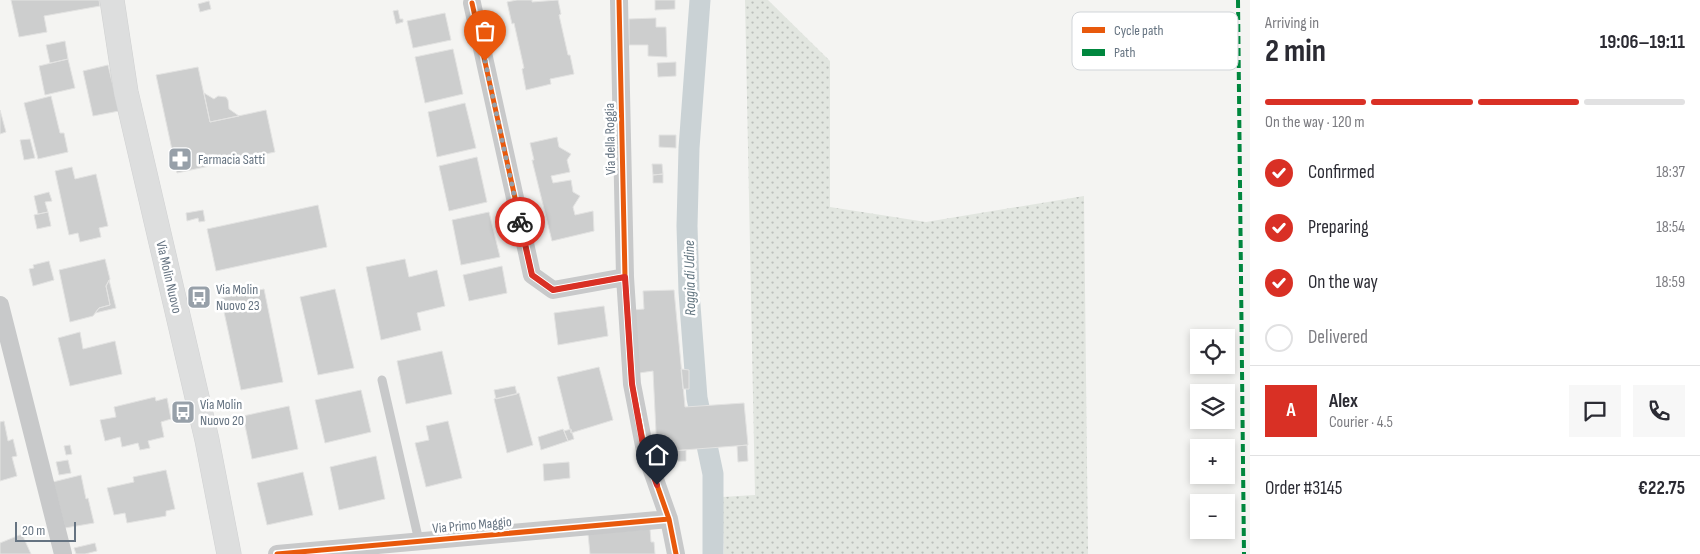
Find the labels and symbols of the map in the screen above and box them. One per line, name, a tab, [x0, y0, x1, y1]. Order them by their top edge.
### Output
pin	[464, 10, 506, 61]
legend	[1072, 12, 1238, 70]
text: Cycle path	[1114, 22, 1164, 39]
text: Path	[1114, 44, 1135, 61]
street label: Via della Roggia	[601, 103, 619, 175]
pharmacy icon: Farmacia Satti	[167, 146, 193, 172]
place label: Farmacia Satti	[198, 151, 265, 168]
courier	[495, 197, 545, 247]
street label: Via Molin Nuovo	[152, 239, 186, 315]
water label: Roggia di Udine	[680, 240, 700, 316]
place label: Via Molin Nuovo 23	[216, 281, 260, 314]
bus stop icon: Via Molin Nuovo 23	[186, 284, 212, 310]
place label: Via Molin Nuovo 20	[200, 396, 244, 429]
bus stop icon: Via Molin Nuovo 20	[170, 399, 196, 425]
pin	[636, 434, 678, 485]
street label: Via Primo Maggio	[432, 513, 512, 537]
scale bar	[15, 519, 76, 542]

